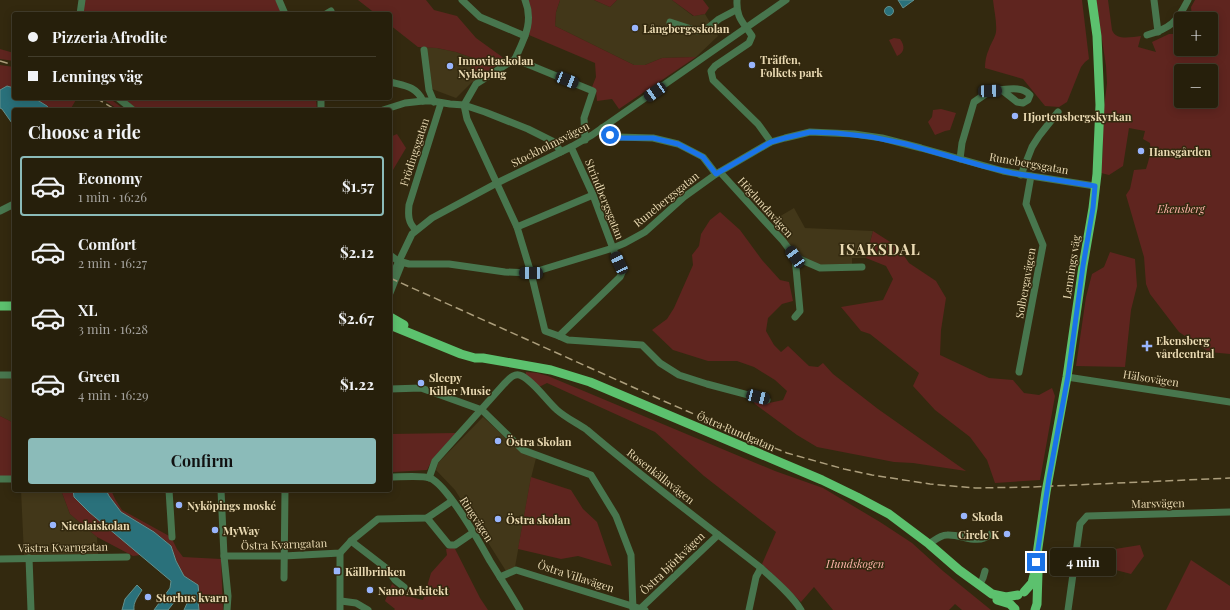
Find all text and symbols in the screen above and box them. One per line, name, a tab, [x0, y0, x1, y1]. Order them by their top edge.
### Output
map controls	[1174, 12, 1218, 108]
button: +	[1174, 12, 1218, 56]
place label: Långbergsskolan	[643, 21, 730, 36]
marker: Långbergsskolan	[630, 23, 640, 33]
text: Pizzeria Afrodite	[52, 27, 167, 47]
place label: Träffen, Folkets park	[760, 52, 823, 80]
place label: Innovitaskolan Nyköping	[458, 53, 534, 81]
marker: Träffen, Folkets park	[747, 60, 757, 70]
marker: Innovitaskolan Nyköping	[445, 61, 455, 71]
button: −	[1174, 64, 1218, 108]
text: Lennings väg	[52, 66, 143, 86]
car	[554, 70, 580, 90]
car	[642, 80, 668, 104]
car	[978, 85, 1002, 97]
place label: Hjortensbergskyrkan	[1023, 109, 1132, 124]
marker: Hjortensbergskyrkan	[1010, 111, 1020, 121]
street label: Frödingsgatan	[396, 116, 432, 188]
street label: Stockholmsvägen	[508, 118, 592, 170]
text: Choose a ride	[28, 120, 141, 144]
route start	[601, 126, 619, 144]
place label: Hansgården	[1149, 144, 1211, 159]
marker: Hansgården	[1136, 146, 1146, 156]
street label: Runebergsgatan	[988, 149, 1070, 177]
street label: Strindbergsgatan	[582, 157, 628, 242]
icon: car	[30, 168, 66, 204]
text: Economy	[78, 168, 142, 188]
street label: Runebergsgatan	[630, 168, 702, 230]
street label: Höglundavägen	[735, 174, 797, 241]
text: $1.57	[342, 176, 374, 196]
text: 1 min · 16:26	[78, 188, 147, 205]
park label: Ekensberg	[1156, 201, 1206, 216]
icon: car	[30, 234, 66, 270]
text: Comfort	[78, 234, 136, 254]
street label: Lennings väg	[1059, 234, 1083, 300]
district label: ISAKSDAL	[839, 239, 921, 259]
text: $2.12	[340, 242, 374, 262]
car	[783, 244, 807, 270]
street label: Solbergavägen	[1011, 246, 1039, 319]
car	[608, 250, 630, 276]
text: 2 min · 16:27	[78, 254, 147, 271]
car	[519, 267, 543, 279]
icon: car	[30, 300, 66, 336]
text: XL	[78, 300, 98, 320]
text: $2.67	[338, 308, 374, 328]
text: 3 min · 16:28	[78, 320, 148, 337]
place label: Ekensberg vårdcentral	[1155, 333, 1215, 361]
marker: Ekensberg vårdcentral	[1141, 340, 1153, 352]
icon: car	[30, 366, 66, 402]
text: Green	[78, 366, 120, 386]
street label: Hälsovägen	[1122, 366, 1180, 390]
place label: Sleepy Killer Music	[429, 370, 491, 398]
text: $1.22	[340, 374, 374, 394]
marker: Sleepy Killer Music	[416, 378, 426, 388]
text: 4 min · 16:29	[78, 386, 149, 403]
car	[745, 388, 771, 406]
street label: Östra Rundgatan	[695, 408, 778, 454]
place label: Östra Skolan	[506, 434, 572, 449]
marker: Östra Skolan	[493, 436, 503, 446]
button: Confirm	[28, 438, 376, 484]
street label: Rosenkällavägen	[624, 445, 698, 507]
street label: Ringvägen	[457, 493, 497, 545]
street label: Marsvägen	[1131, 495, 1185, 511]
place label: Nyköpings moské	[187, 498, 276, 513]
marker: Nyköpings moské	[174, 500, 184, 510]
place label: Skoda	[972, 509, 1003, 524]
marker: Skoda	[959, 511, 969, 521]
place label: Östra skolan	[506, 512, 570, 527]
marker: Östra skolan	[493, 514, 503, 524]
place label: Nicolaiskolan	[61, 518, 130, 533]
marker: Nicolaiskolan	[48, 520, 58, 530]
place label: MyWay	[223, 523, 260, 538]
marker: MyWay	[210, 525, 220, 535]
place label: Circle K	[958, 527, 999, 542]
street label: Östra björkvägen	[636, 528, 708, 598]
marker: Circle K	[1002, 529, 1012, 539]
street label: Östra Kvarngatan	[241, 535, 328, 553]
street label: Västra Kvarngatan	[17, 539, 109, 555]
callout: 4 min	[1050, 548, 1116, 576]
route end	[1027, 553, 1045, 571]
text: 4 min	[1066, 553, 1100, 570]
park label: Hundskogen	[825, 556, 884, 571]
street label: Östra Villavägen	[536, 557, 617, 596]
place label: Källbrinken	[345, 564, 406, 579]
marker: Källbrinken	[332, 566, 342, 576]
place label: Nano Arkitekt	[378, 583, 448, 598]
marker: Nano Arkitekt	[365, 585, 375, 595]
place label: Storhus kvarn	[156, 590, 228, 605]
marker: Storhus kvarn	[143, 592, 153, 602]

